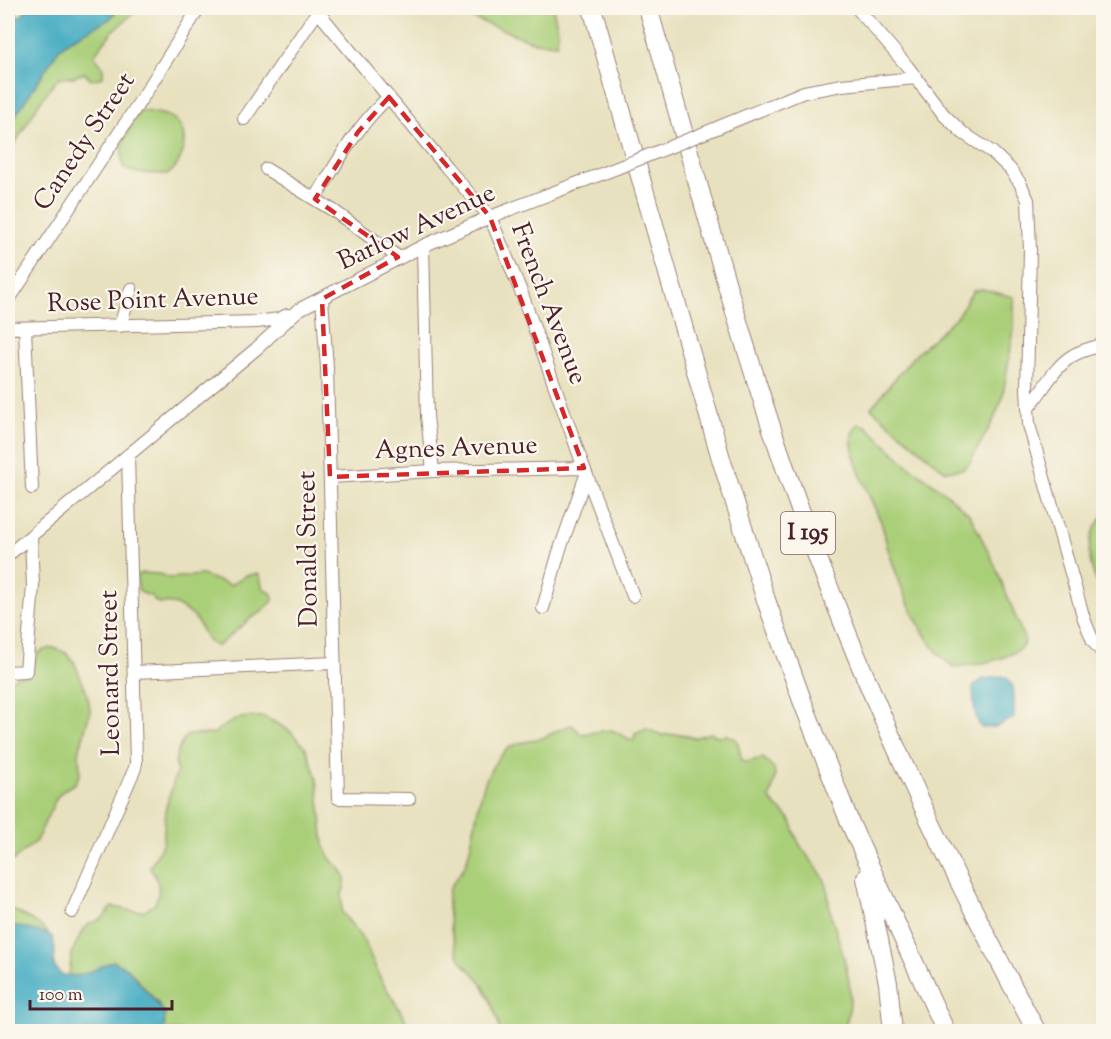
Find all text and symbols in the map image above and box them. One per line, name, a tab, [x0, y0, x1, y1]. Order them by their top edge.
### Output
street label: Canedy Street	[25, 65, 145, 219]
street label: Barlow Avenue	[332, 175, 502, 281]
street label: French Avenue	[500, 218, 596, 390]
street label: Rose Point Avenue	[47, 279, 259, 323]
street label: Agnes Avenue	[374, 428, 538, 470]
street label: Donald Street	[289, 470, 329, 628]
road number: I 195	[781, 512, 835, 554]
street label: Leonard Street	[91, 590, 131, 756]
scale bar	[30, 973, 172, 1011]
text: 100 m	[39, 983, 83, 1009]

